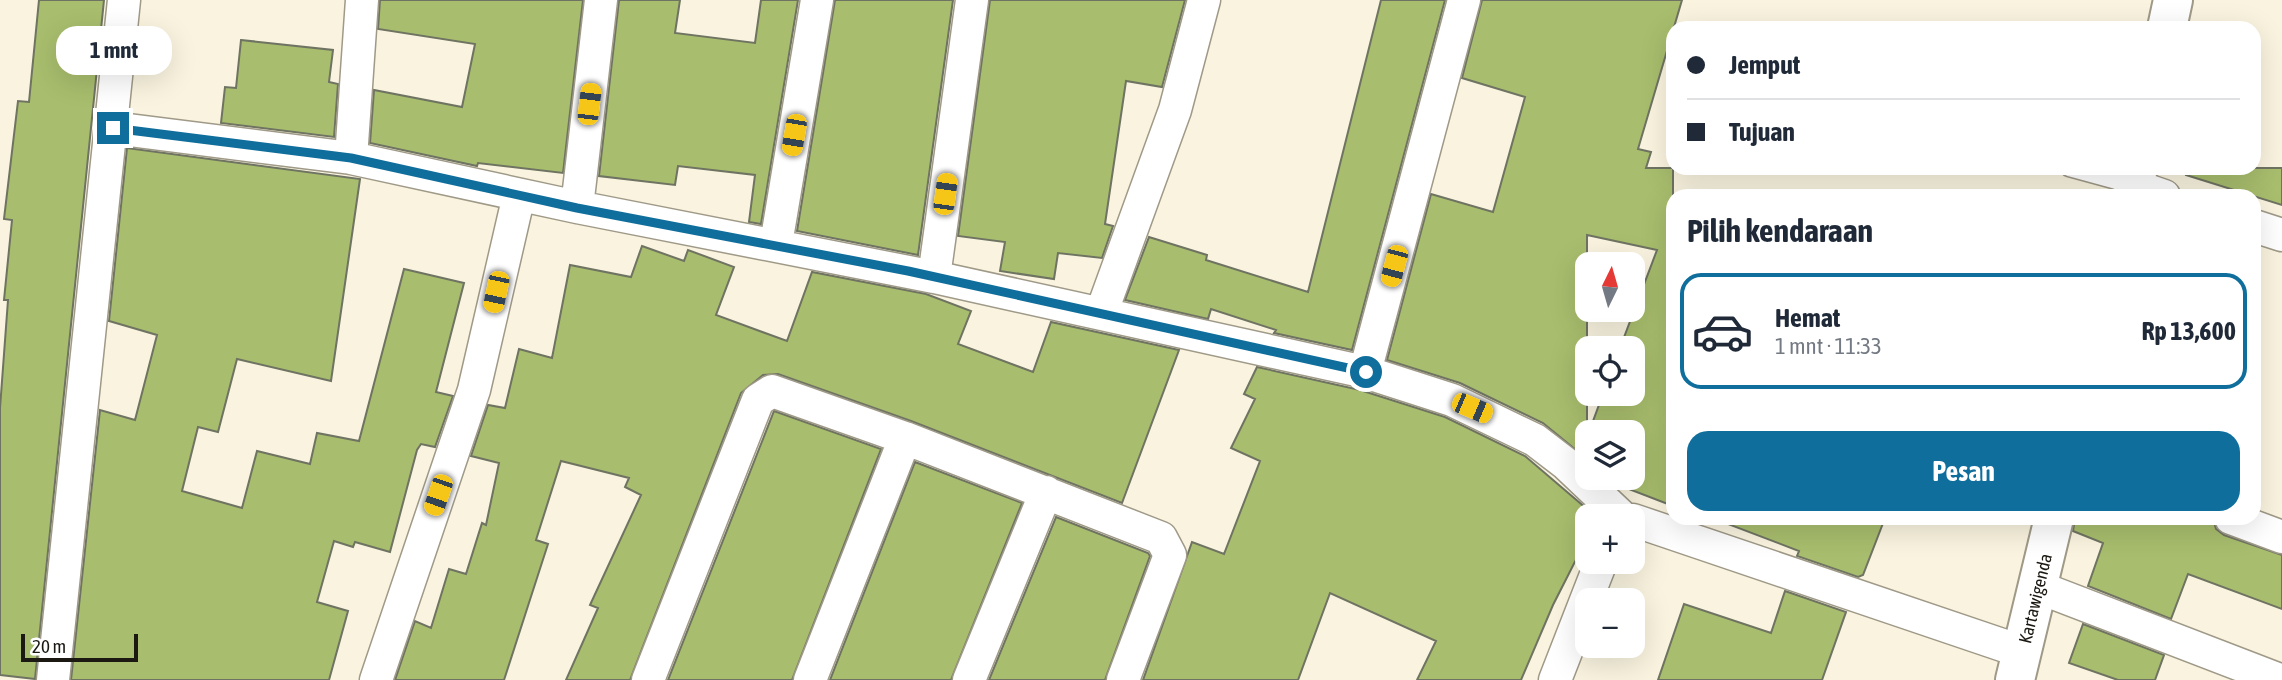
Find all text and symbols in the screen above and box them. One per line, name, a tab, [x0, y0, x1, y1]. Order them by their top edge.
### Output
callout: 1 mnt	[55, 26, 171, 76]
text: 1 mnt	[90, 37, 138, 63]
text: Jemput	[1729, 50, 1800, 80]
car	[577, 82, 602, 126]
route end	[97, 112, 129, 144]
car	[781, 112, 808, 158]
text: Tujuan	[1729, 117, 1795, 147]
car	[932, 172, 959, 216]
text: Pilih kendaraan	[1687, 212, 1873, 249]
car	[1379, 243, 1410, 289]
north arrow	[1575, 252, 1645, 322]
map controls	[1575, 252, 1645, 658]
car	[482, 269, 511, 315]
icon: car	[1691, 300, 1754, 363]
text: Hemat	[1775, 303, 1840, 333]
text: Rp 13,600	[2141, 316, 2236, 346]
text: 1 mnt · 11:33	[1775, 333, 1882, 359]
button: locate	[1575, 336, 1645, 406]
route start	[1350, 356, 1382, 388]
car	[1449, 390, 1496, 426]
button: layers	[1575, 420, 1645, 490]
button: Pesan	[1687, 431, 2240, 511]
car	[422, 472, 455, 518]
button: +	[1575, 504, 1645, 574]
street label: Kartawigenda	[2014, 551, 2056, 645]
button: −	[1575, 588, 1645, 658]
scale bar	[21, 631, 138, 663]
text: 20 m	[32, 635, 66, 657]

